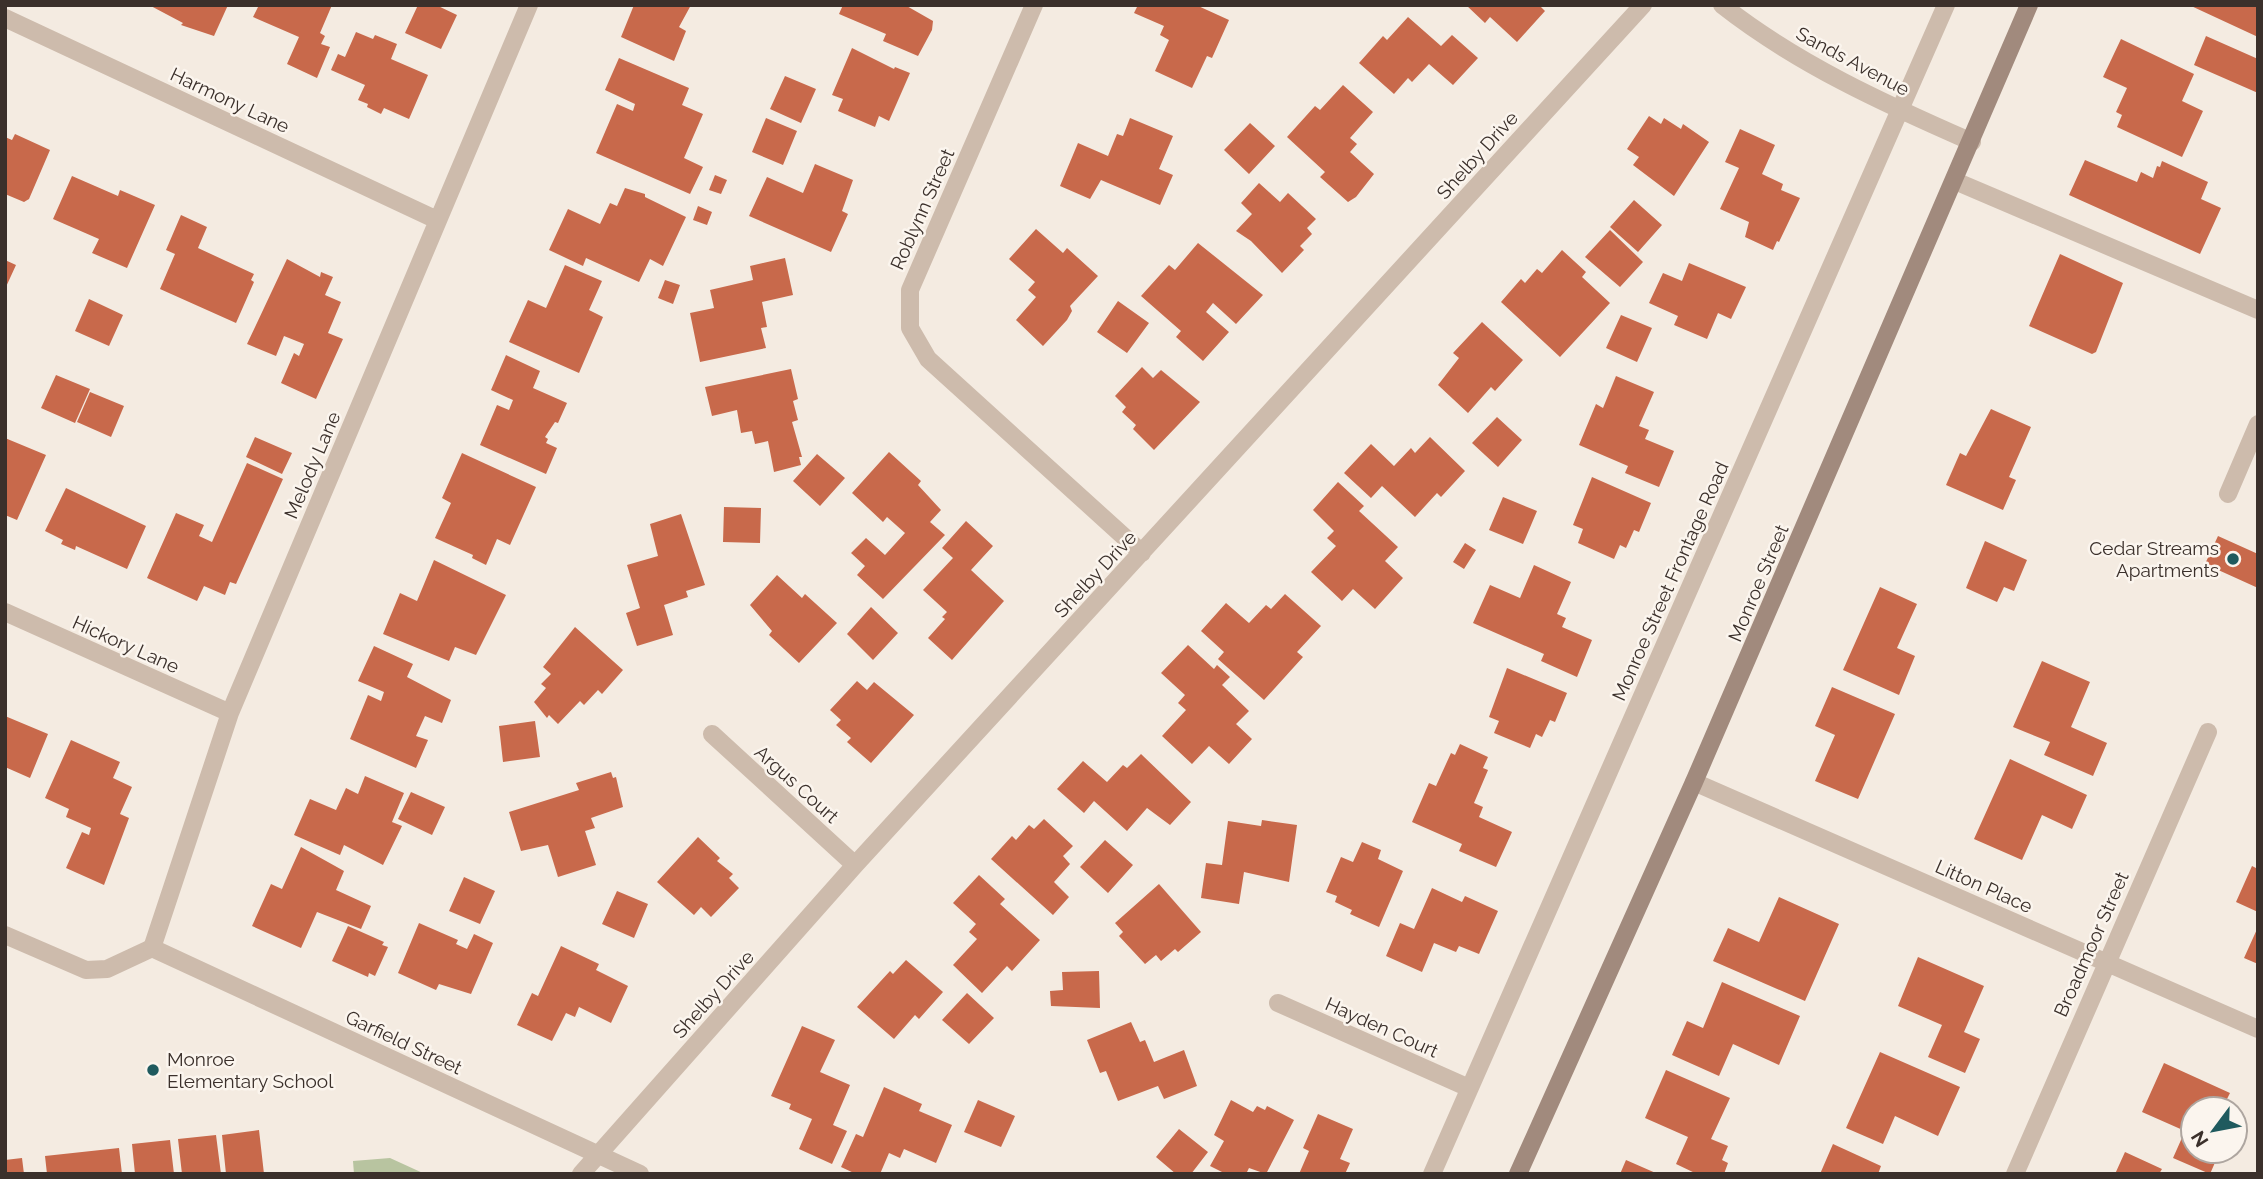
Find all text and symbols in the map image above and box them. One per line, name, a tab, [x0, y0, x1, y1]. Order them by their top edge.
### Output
street label: Sands Avenue	[1793, 22, 1913, 100]
street label: Harmony Lane	[167, 63, 293, 137]
street label: Shelby Drive	[1432, 107, 1522, 203]
street label: Roblynn Street	[886, 145, 959, 273]
street label: Melody Lane	[280, 408, 344, 522]
street label: Monroe Street Frontage Road	[1607, 458, 1733, 704]
street label: Monroe Street	[1723, 520, 1793, 645]
street label: Shelby Drive	[1049, 526, 1141, 622]
place label: Cedar Streams Apartments	[2089, 537, 2219, 581]
marker: Cedar Streams Apartments	[2225, 551, 2241, 567]
street label: Hickory Lane	[69, 611, 183, 677]
street label: Argus Court	[751, 741, 844, 828]
street label: Litton Place	[1932, 855, 2036, 917]
street label: Broadmoor Street	[2049, 868, 2133, 1020]
street label: Shelby Drive	[668, 946, 758, 1042]
street label: Hayden Court	[1322, 992, 1443, 1062]
street label: Garfield Street	[342, 1005, 466, 1079]
place label: Monroe Elementary School	[167, 1048, 334, 1092]
marker: Monroe Elementary School	[145, 1062, 161, 1078]
north arrow	[2179, 1095, 2249, 1165]
text: N	[2186, 1127, 2213, 1151]

